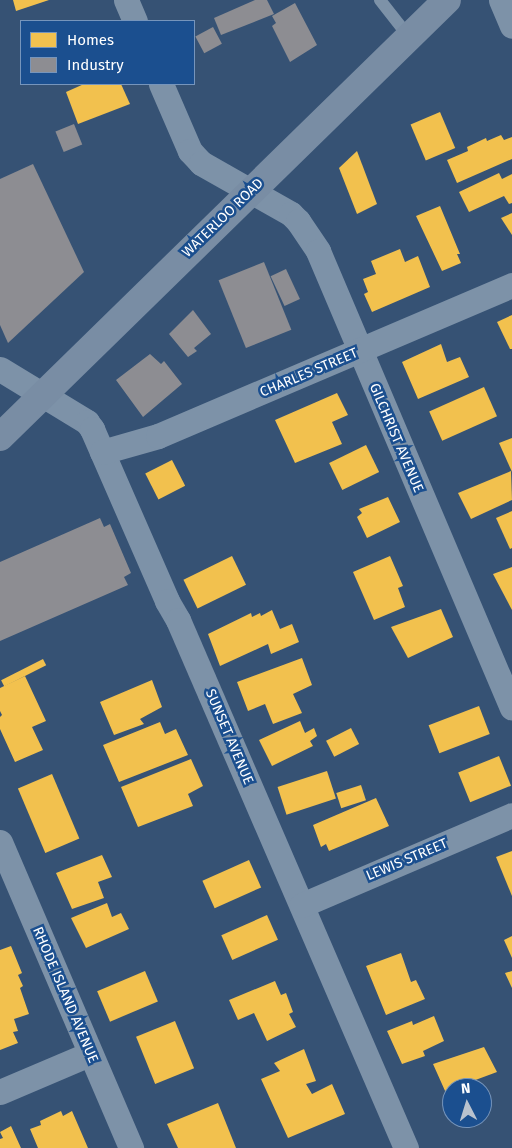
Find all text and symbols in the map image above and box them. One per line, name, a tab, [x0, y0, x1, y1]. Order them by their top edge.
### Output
legend	[20, 20, 195, 85]
text: Homes	[67, 31, 114, 49]
text: Industry	[67, 56, 124, 74]
street label: WATERLOO ROAD	[179, 175, 267, 261]
street label: CHARLES STREET	[258, 345, 360, 401]
street label: GILCHRIST AVENUE	[365, 381, 427, 495]
street label: SUNSET AVENUE	[201, 687, 257, 787]
street label: LEWIS STREET	[364, 835, 450, 885]
street label: RHODE ISLAND AVENUE	[29, 924, 101, 1066]
north arrow	[442, 1078, 492, 1128]
text: N	[460, 1080, 471, 1097]

